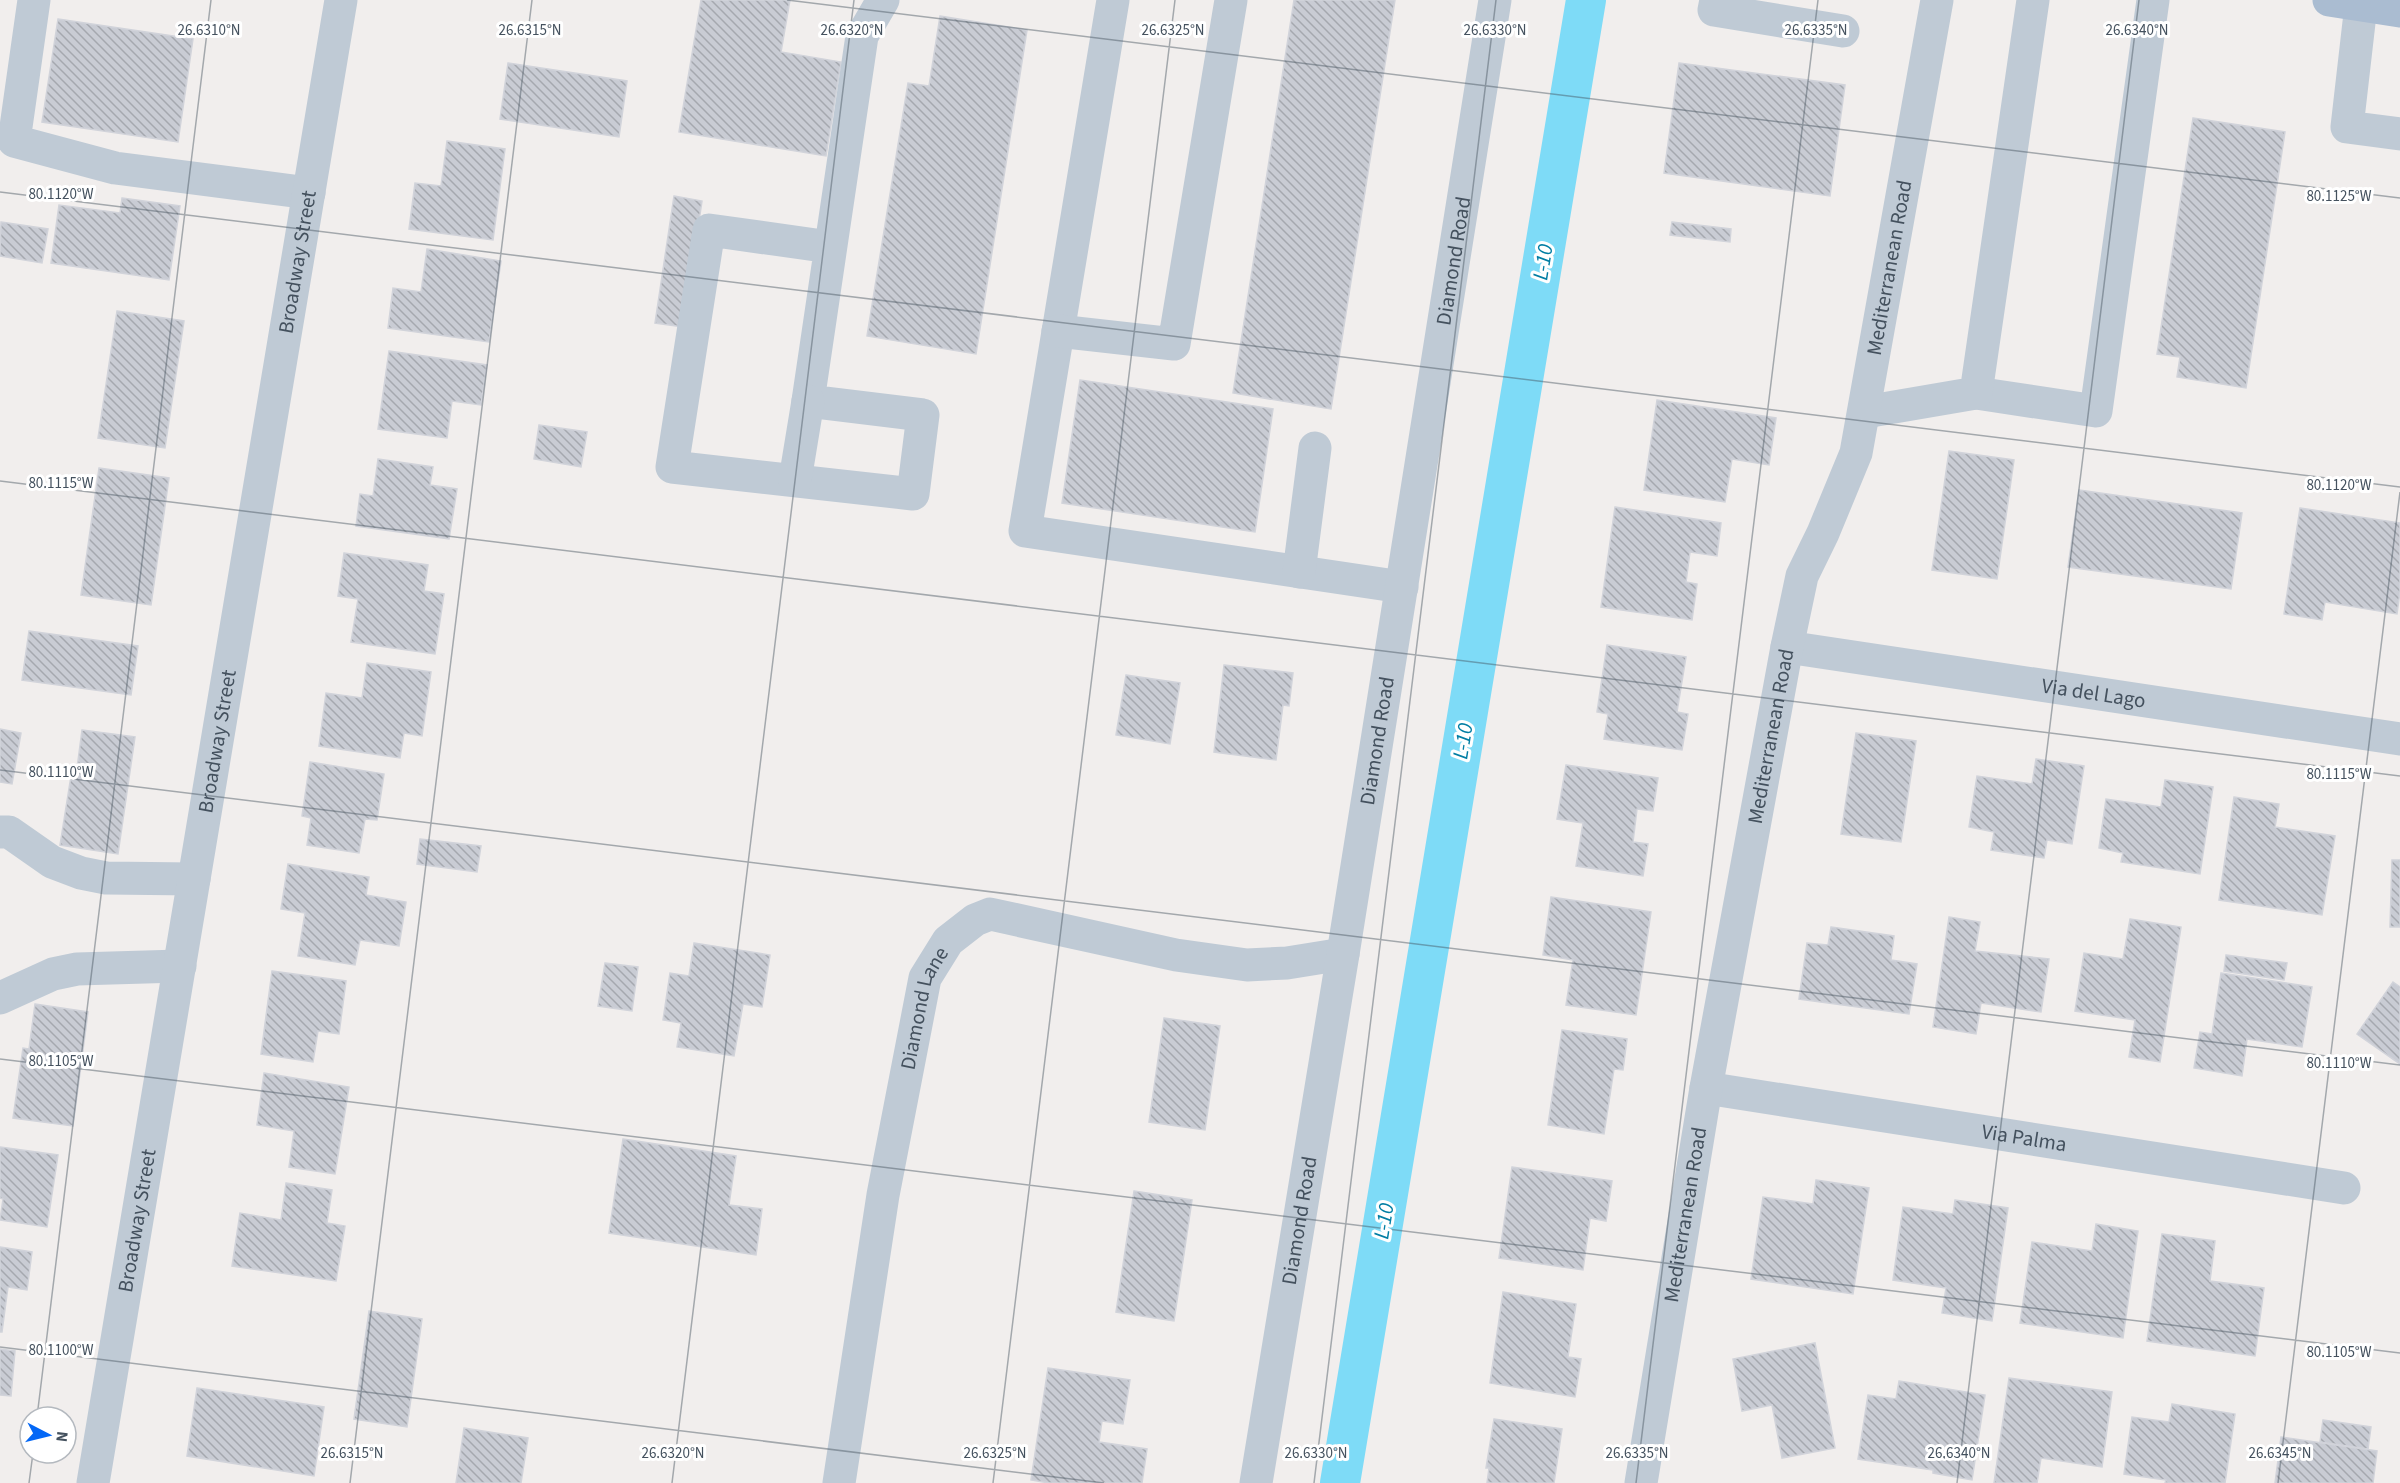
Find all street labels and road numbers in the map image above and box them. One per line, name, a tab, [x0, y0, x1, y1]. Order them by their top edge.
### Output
street label: Mediterranean Road	[1859, 178, 1920, 358]
street label: Broadway Street	[270, 188, 324, 336]
street label: Diamond Road	[1428, 194, 1478, 327]
street label: Mediterranean Road	[1740, 646, 1801, 826]
street label: Broadway Street	[190, 667, 244, 815]
street label: Via del Lago	[2039, 670, 2148, 716]
street label: Diamond Road	[1352, 674, 1402, 807]
street label: Diamond Lane	[893, 941, 956, 1072]
street label: Via Palma	[1979, 1116, 2069, 1159]
street label: Mediterranean Road	[1656, 1125, 1714, 1305]
street label: Broadway Street	[110, 1147, 164, 1295]
street label: Diamond Road	[1274, 1154, 1325, 1287]

